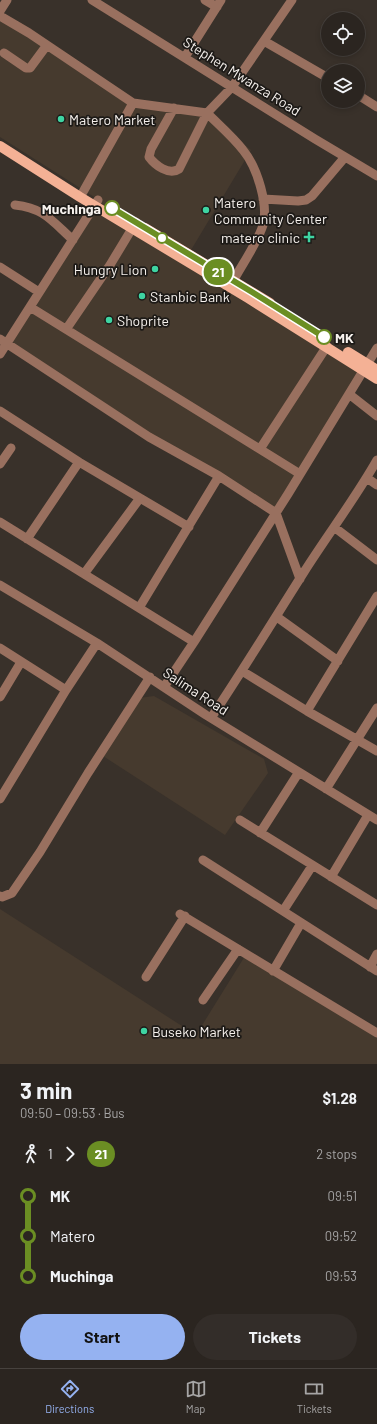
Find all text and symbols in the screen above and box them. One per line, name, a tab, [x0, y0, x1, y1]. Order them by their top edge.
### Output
map controls	[321, 12, 365, 108]
button: locate	[321, 12, 365, 56]
street label: Stephen Mwanza Road	[180, 33, 304, 119]
button: layers	[321, 64, 365, 108]
place label: Matero Market	[69, 111, 155, 128]
marker: Matero Market	[56, 114, 66, 124]
place label: Matero Community Center	[214, 194, 327, 227]
place label: Muchinga	[42, 200, 101, 217]
marker: Muchinga	[104, 200, 120, 216]
marker: Matero Community Center	[201, 205, 211, 215]
place label: matero clinic	[221, 229, 300, 246]
marker: matero clinic	[303, 231, 315, 243]
unlabelled marker	[156, 232, 168, 244]
line badge: 21	[200, 259, 236, 285]
place label: Hungry Lion	[74, 261, 147, 278]
text: 21	[212, 263, 224, 280]
marker: Hungry Lion	[150, 264, 160, 274]
place label: Stanbic Bank	[150, 288, 230, 305]
marker: Stanbic Bank	[137, 291, 147, 301]
place label: Shoprite	[117, 312, 169, 329]
marker: Shoprite	[104, 315, 114, 325]
marker: MK	[316, 329, 332, 345]
place label: MK	[335, 329, 354, 346]
street label: Salima Road	[160, 664, 232, 718]
place label: Buseko Market	[152, 1023, 241, 1040]
marker: Buseko Market	[139, 1026, 149, 1036]
text: 3 min	[20, 1077, 72, 1103]
text: $1.28	[323, 1089, 357, 1107]
text: 09:50 – 09:53 · Bus	[20, 1105, 125, 1121]
icon: walk	[20, 1143, 42, 1165]
icon: forward	[59, 1143, 81, 1165]
text: 21	[95, 1145, 107, 1162]
text: 1	[48, 1146, 53, 1162]
text: 2 stops	[316, 1146, 357, 1162]
text: MK	[50, 1187, 70, 1205]
text: 09:51	[328, 1188, 357, 1204]
text: Matero	[50, 1227, 95, 1245]
text: 09:52	[325, 1228, 357, 1244]
text: Muchinga	[50, 1267, 113, 1285]
text: 09:53	[325, 1268, 357, 1284]
button: Start	[20, 1314, 185, 1360]
button: Tickets	[193, 1314, 357, 1360]
tab: Directions	[45, 1378, 94, 1415]
tab: Map	[185, 1378, 207, 1415]
tab: Tickets	[297, 1378, 332, 1415]

